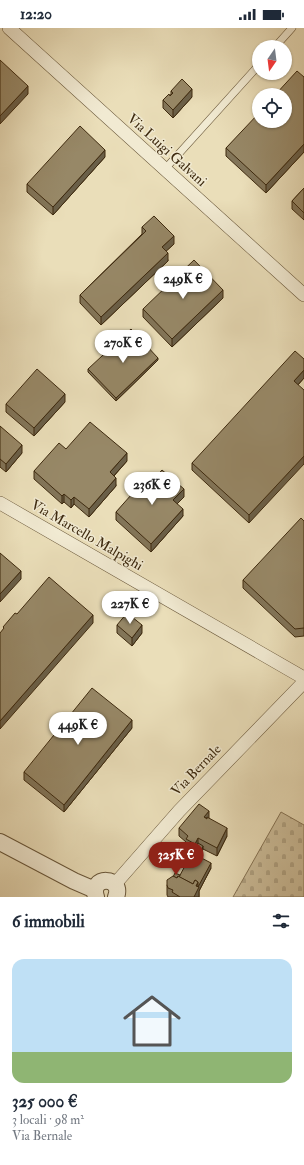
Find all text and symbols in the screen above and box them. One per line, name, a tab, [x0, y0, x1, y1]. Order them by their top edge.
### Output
text: 12:20	[20, 5, 52, 24]
north arrow	[252, 40, 292, 80]
map controls	[252, 40, 292, 128]
button: locate	[252, 88, 292, 128]
street label: Via Luigi Galvani	[124, 110, 210, 190]
pin: 249K €	[150, 266, 216, 300]
text: 249K €	[163, 271, 203, 287]
pin: 270K €	[90, 330, 156, 364]
text: 270K €	[104, 335, 142, 351]
pin: 236K €	[119, 472, 185, 506]
text: 236K €	[133, 477, 171, 493]
street label: Via Marcello Malpighi	[27, 496, 146, 575]
pin: 227K €	[97, 591, 163, 625]
text: 227K €	[111, 596, 149, 612]
pin: 449K €	[45, 712, 111, 746]
text: 449K €	[58, 717, 98, 733]
street label: Via Bernale	[167, 741, 225, 799]
pin: 325K €	[143, 842, 209, 876]
text: 325K €	[158, 847, 194, 863]
icon: filters	[270, 910, 292, 932]
text: 6 immobili	[12, 911, 85, 932]
icon: home	[116, 985, 188, 1057]
text: 325 000 €	[12, 1091, 78, 1112]
text: 3 locali · 98 m²	[12, 1112, 84, 1128]
text: Via Bernale	[12, 1128, 72, 1144]

